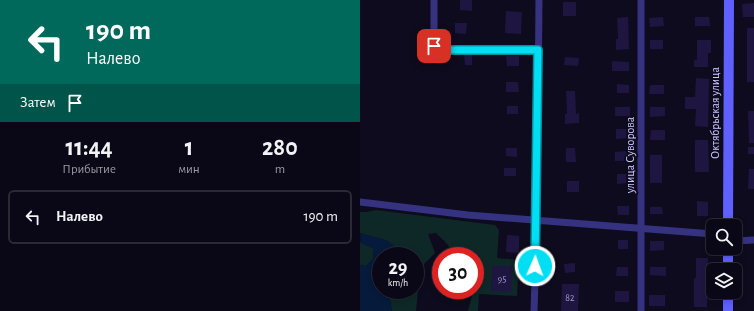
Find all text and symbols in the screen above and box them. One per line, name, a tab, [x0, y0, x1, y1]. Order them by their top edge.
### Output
icon: left	[20, 16, 72, 68]
text: 190 m	[86, 17, 151, 45]
pin	[417, 29, 451, 63]
icon: arrive	[423, 35, 445, 57]
text: Налево	[86, 50, 140, 68]
street label: Октябрьская улица	[709, 67, 722, 159]
icon: arrive	[64, 92, 86, 114]
text: Затем	[20, 95, 56, 110]
street label: улица Суворова	[624, 116, 637, 194]
text: 11:44	[66, 136, 113, 160]
text: 1	[185, 136, 193, 160]
text: 280	[262, 136, 298, 160]
text: Прибытие	[62, 163, 116, 176]
text: мин	[178, 163, 200, 176]
text: m	[275, 163, 285, 176]
icon: left	[22, 206, 44, 228]
text: Налево	[56, 209, 103, 224]
text: 190 m	[303, 209, 338, 224]
map controls	[706, 219, 742, 299]
button: search	[706, 219, 742, 255]
position arrow	[514, 245, 556, 287]
speed limit sign: 30	[432, 247, 484, 299]
text: 29	[388, 258, 408, 278]
button: layers	[706, 263, 742, 299]
house number: 95	[498, 274, 506, 284]
text: km/h	[388, 278, 408, 288]
house number: 82	[565, 293, 575, 303]

